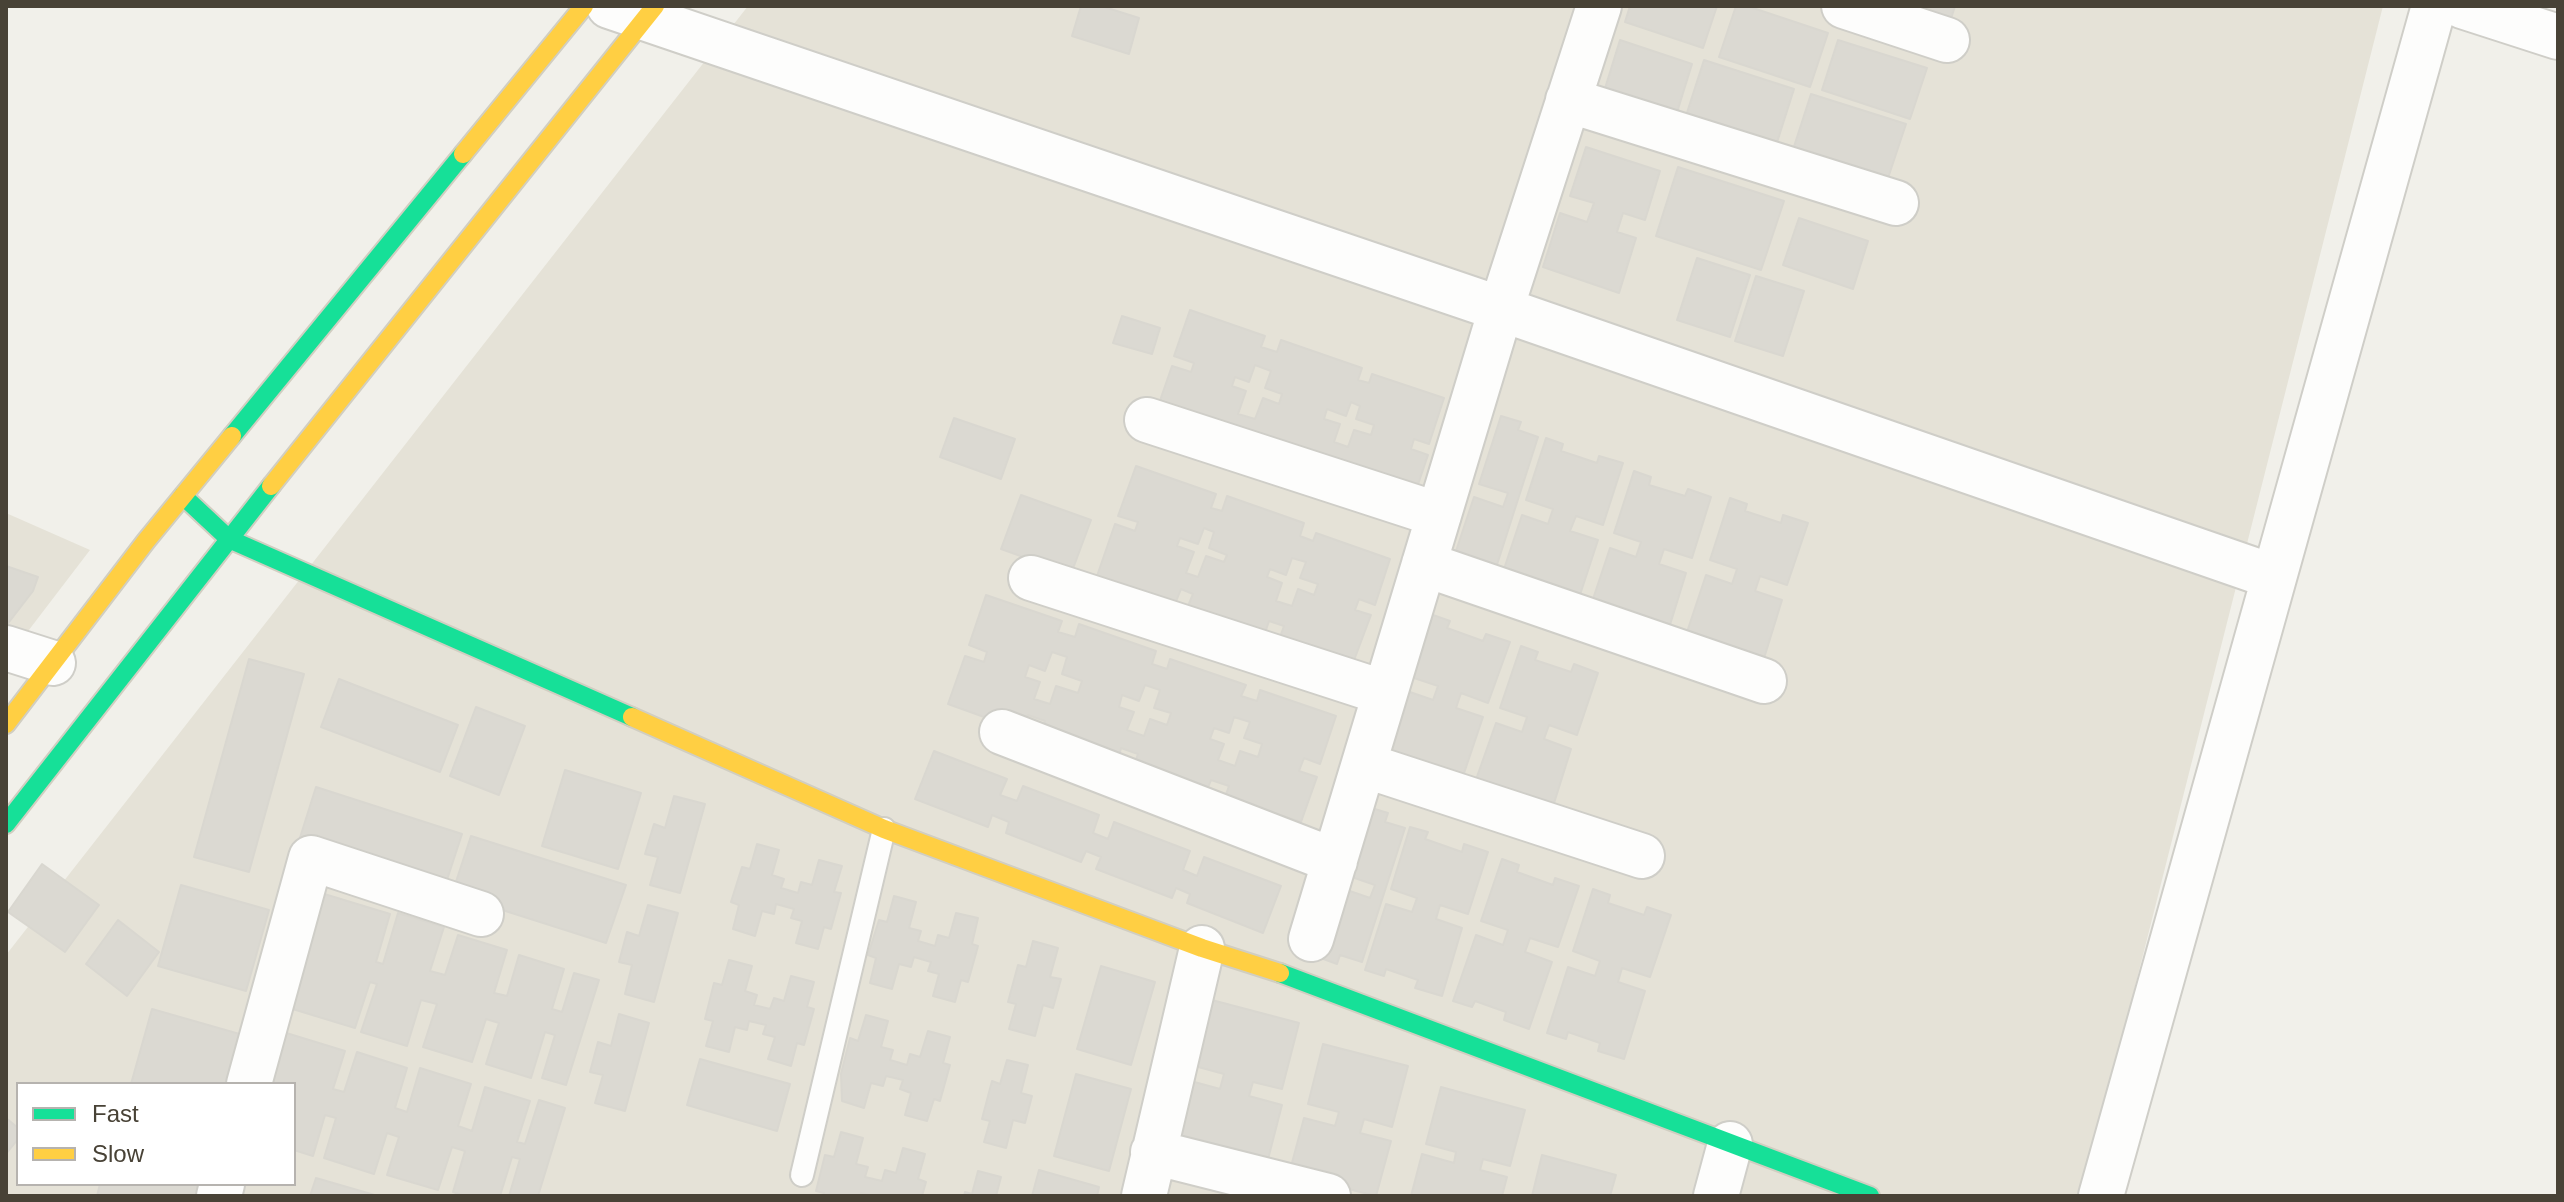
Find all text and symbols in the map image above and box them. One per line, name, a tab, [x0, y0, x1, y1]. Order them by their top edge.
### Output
legend	[16, 1082, 296, 1186]
text: Fast	[92, 1100, 139, 1127]
text: Slow	[92, 1140, 144, 1167]

